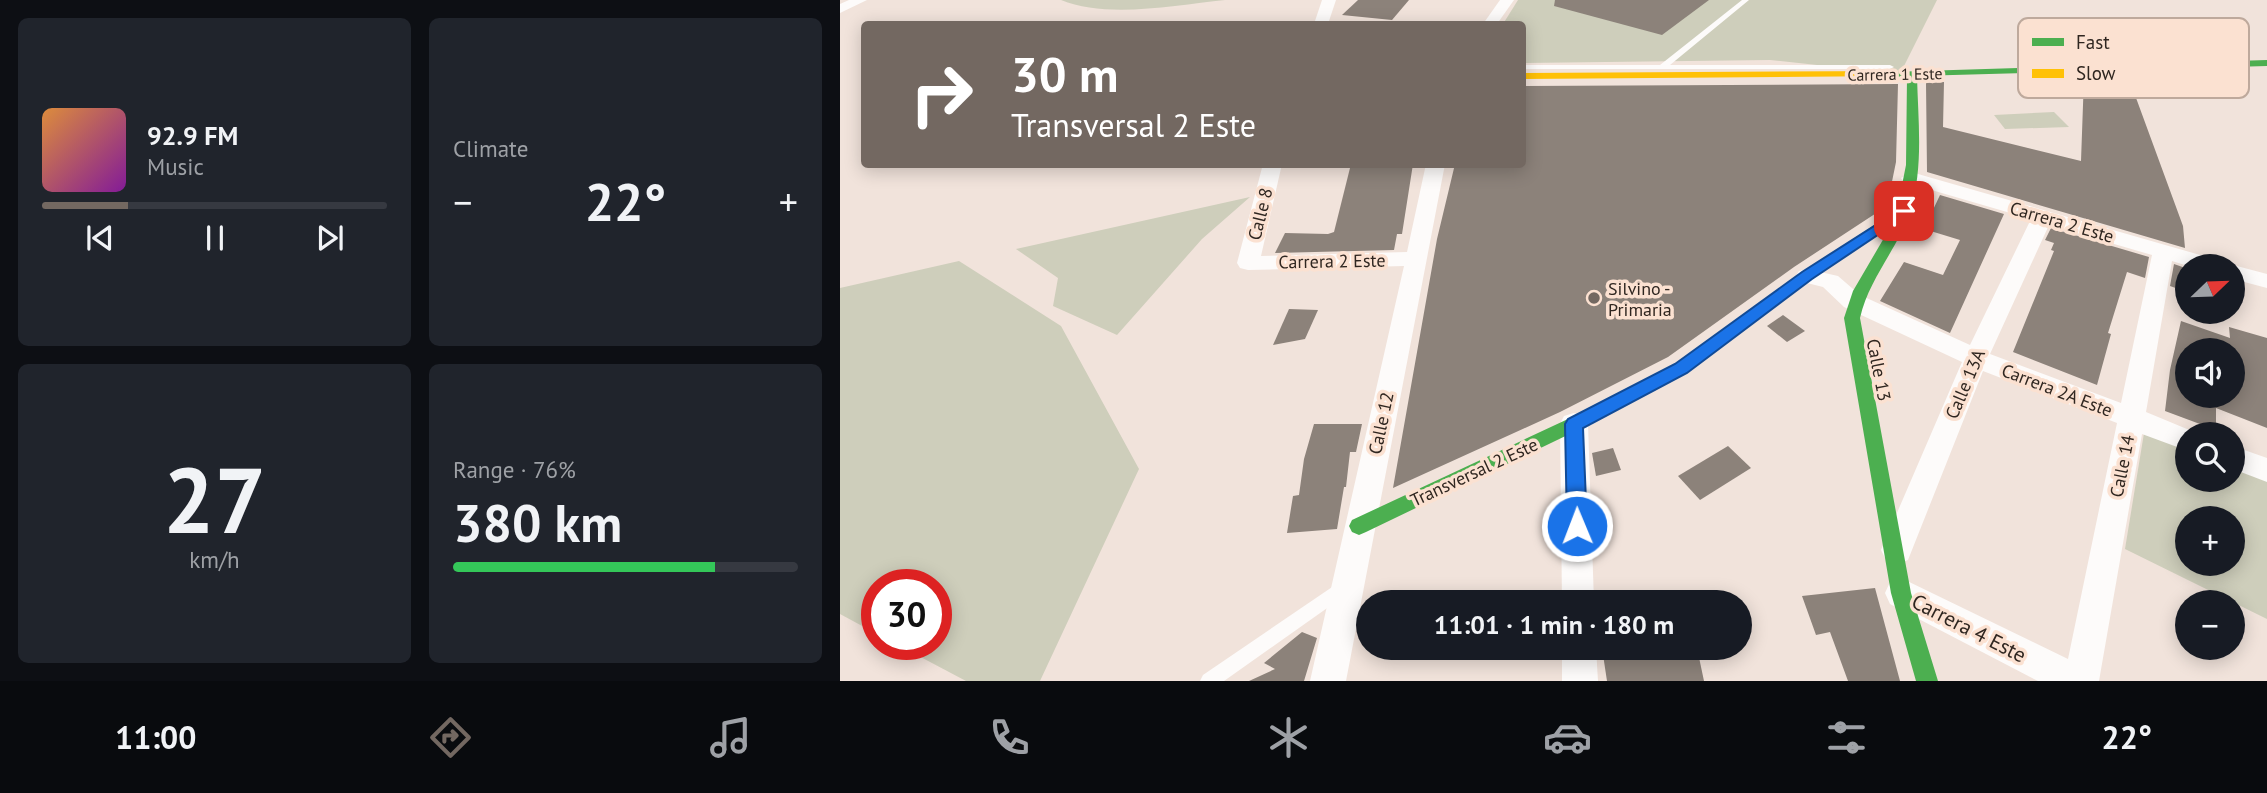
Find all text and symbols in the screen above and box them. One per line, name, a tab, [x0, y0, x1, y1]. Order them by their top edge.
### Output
legend	[2018, 18, 2249, 98]
text: Fast	[2076, 30, 2110, 54]
text: 30 m	[1011, 42, 1118, 106]
icon: right	[896, 49, 987, 140]
text: Slow	[2076, 61, 2116, 85]
street label: Carrera 1 Este	[1847, 63, 1943, 85]
text: Transversal 2 Este	[1011, 104, 1256, 146]
text: 92.9 FM	[147, 119, 238, 152]
text: Climate	[453, 134, 528, 163]
text: Music	[147, 152, 204, 181]
text: 22°	[585, 168, 666, 235]
text: −	[453, 177, 472, 226]
text: +	[779, 177, 798, 226]
pin	[1874, 181, 1934, 241]
street label: Calle 8	[1242, 185, 1278, 243]
icon: arrive	[1885, 192, 1923, 230]
street label: Carrera 2 Este	[2007, 196, 2117, 248]
icon: previous	[81, 219, 119, 257]
icon: pause	[196, 219, 234, 257]
icon: next	[311, 219, 349, 257]
street label: Carrera 2 Este	[1278, 249, 1386, 273]
north arrow	[2175, 254, 2245, 324]
map controls	[2175, 254, 2245, 660]
place label: Silvino - Primaria	[1608, 277, 1672, 321]
marker: Silvino - Primaria	[1586, 290, 1602, 306]
street label: Calle 13	[1862, 337, 1896, 403]
button: sound	[2175, 338, 2245, 408]
street label: Calle 13A	[1940, 345, 1990, 422]
street label: Carrera 2A Este	[1998, 358, 2116, 422]
street label: Calle 12	[1363, 390, 1399, 456]
button: search	[2175, 422, 2245, 492]
street label: Transversal 2 Este	[1407, 432, 1541, 512]
street label: Calle 14	[2105, 433, 2139, 499]
text: 27	[163, 440, 266, 558]
text: Range · 76%	[453, 455, 576, 484]
text: 380 km	[453, 489, 622, 556]
position arrow	[1540, 489, 1614, 563]
button: +	[2175, 506, 2245, 576]
text: km/h	[189, 545, 240, 574]
speed limit sign: 30	[861, 569, 952, 660]
street label: Carrera 4 Este	[1907, 588, 2031, 668]
button: −	[2175, 590, 2245, 660]
text: 11:01 · 1 min · 180 m	[1434, 608, 1674, 641]
icon: directions	[426, 713, 475, 762]
icon: music	[706, 713, 755, 762]
icon: phone	[985, 713, 1034, 762]
icon: climate	[1264, 713, 1313, 762]
icon: car	[1543, 713, 1592, 762]
icon: filters	[1822, 713, 1871, 762]
text: 11:00	[115, 716, 196, 758]
text: 22°	[2102, 716, 2152, 758]

